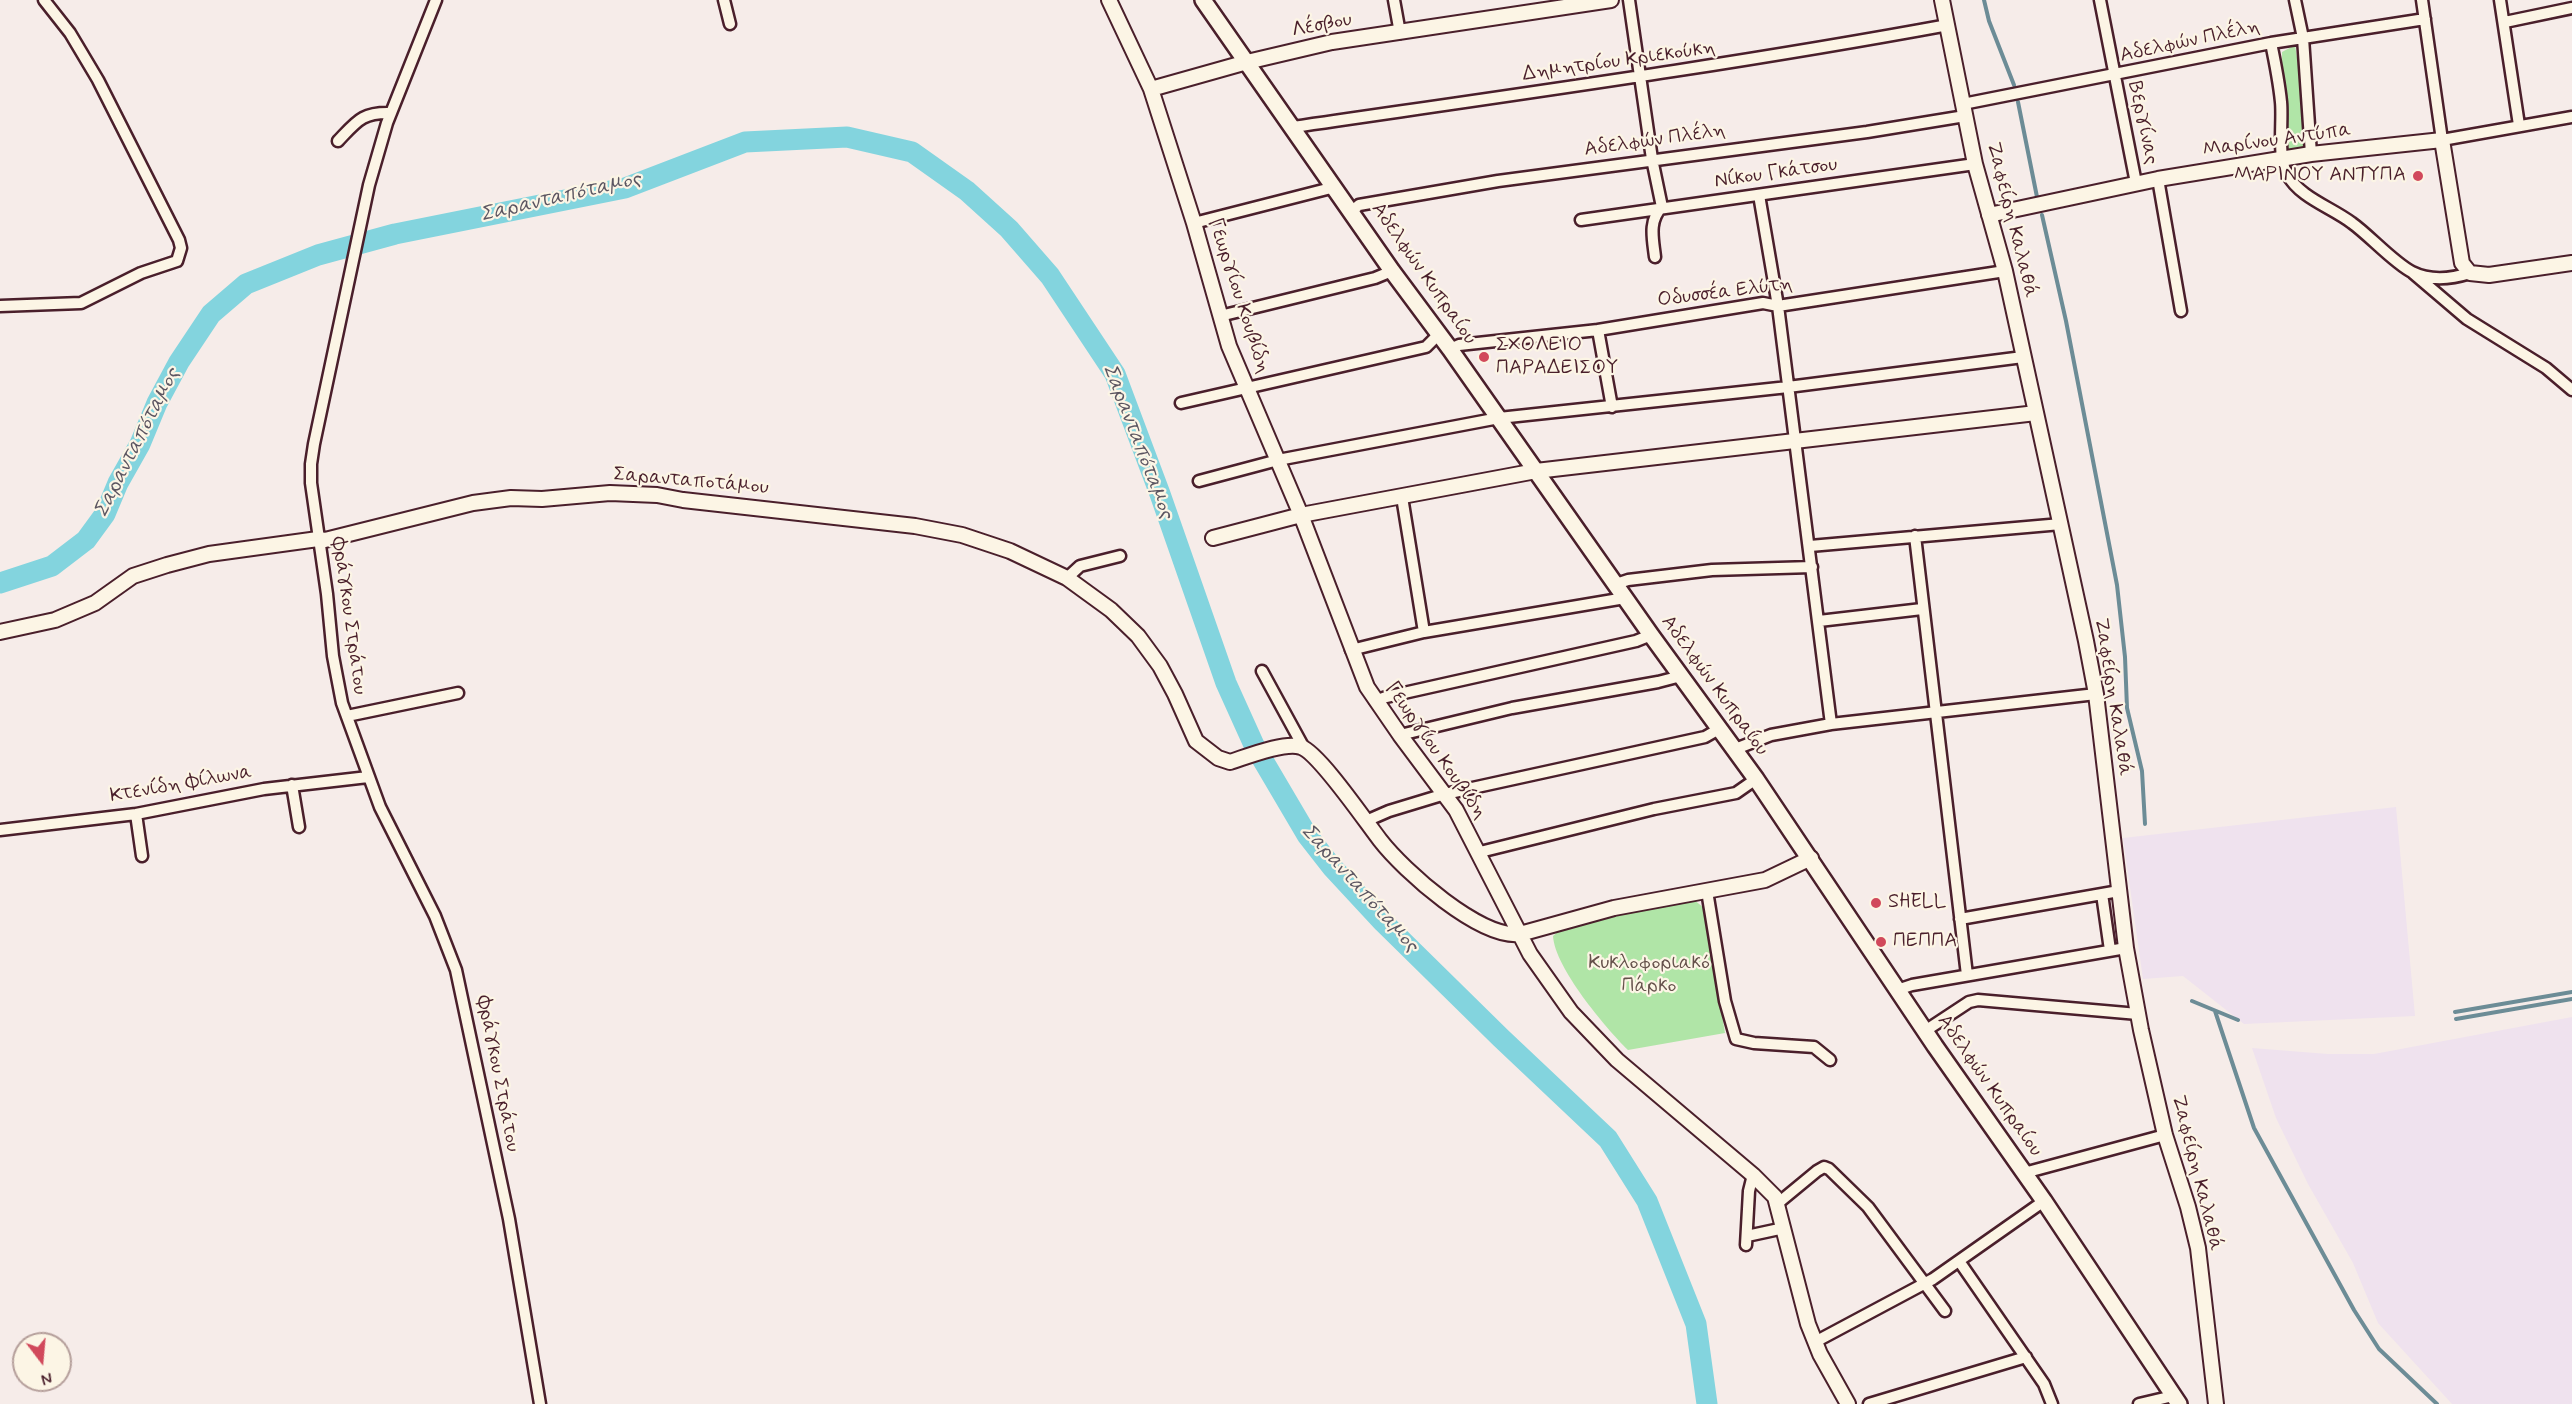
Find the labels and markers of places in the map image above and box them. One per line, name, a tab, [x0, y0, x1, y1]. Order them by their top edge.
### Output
place label: ΜΑΡΙΝΟΥ ΑΝΤΥΠΑ	[2234, 164, 2406, 188]
marker: ΜΑΡΙΝΟΥ ΑΝΤΥΠΑ	[2411, 169, 2425, 183]
place label: ΣΧΟΛΕΙΟ ΠΑΡΑΔΕΙΣΟΥ	[1496, 334, 1618, 381]
marker: ΣΧΟΛΕΙΟ ΠΑΡΑΔΕΙΣΟΥ	[1477, 350, 1491, 364]
place label: SHELL	[1888, 891, 1946, 915]
marker: SHELL	[1869, 896, 1883, 910]
place label: ΠΕΠΠΑ	[1893, 930, 1957, 954]
marker: ΠΕΠΠΑ	[1874, 935, 1888, 949]

